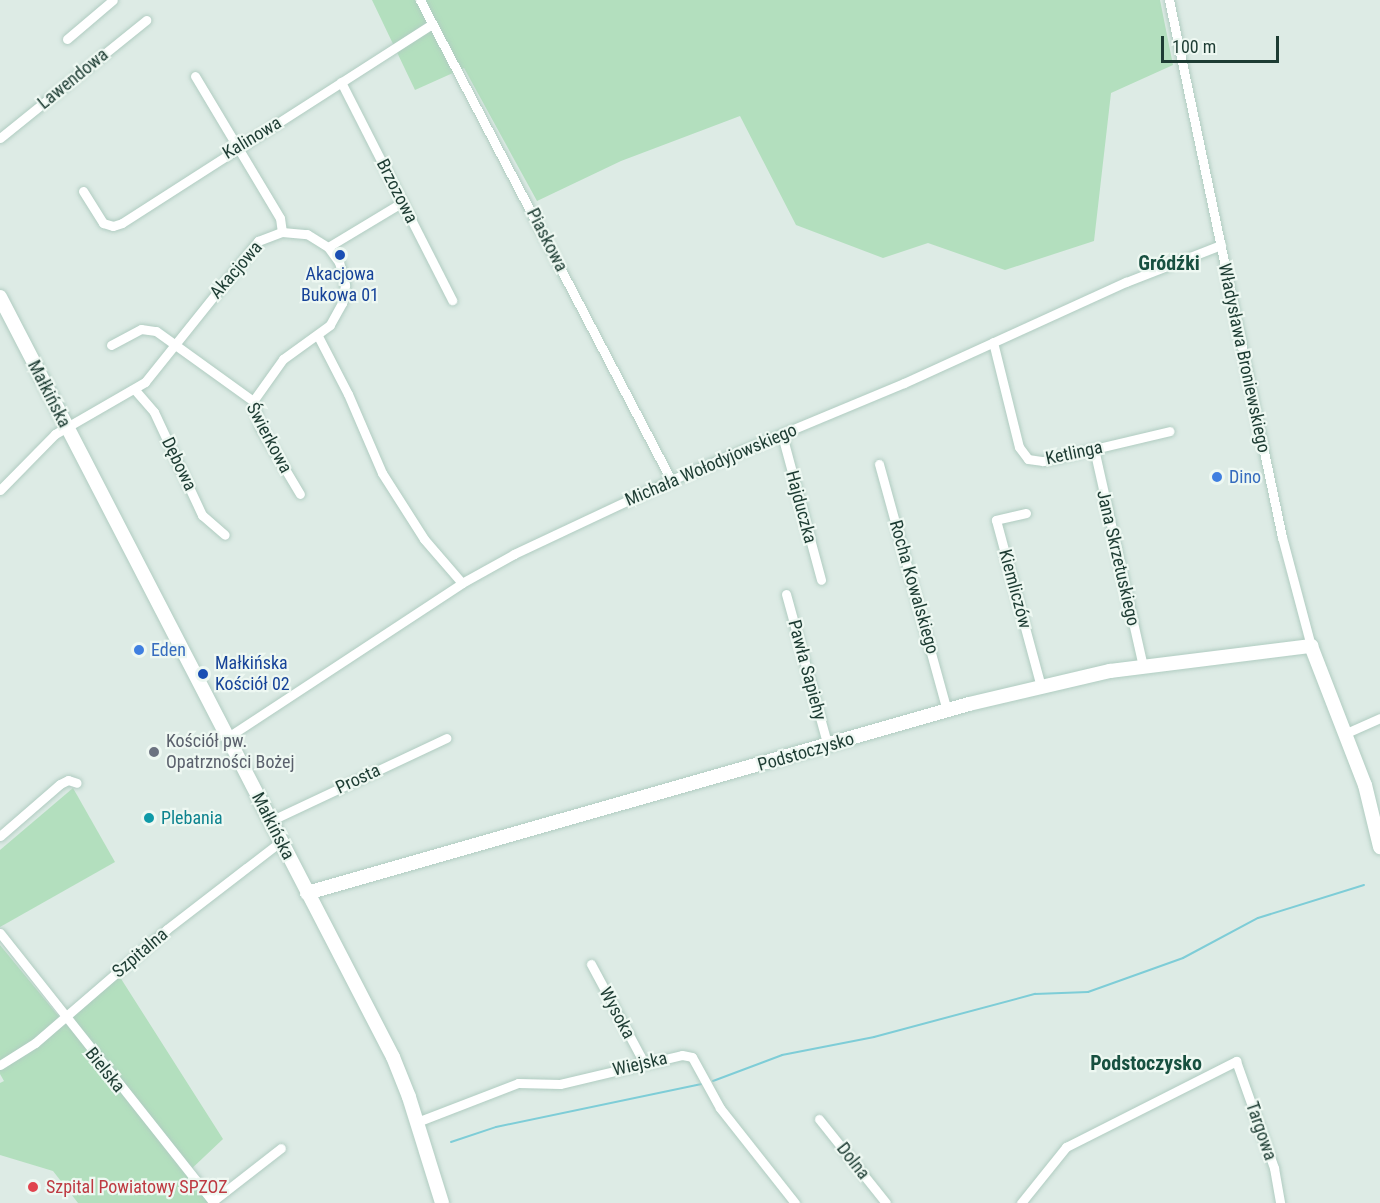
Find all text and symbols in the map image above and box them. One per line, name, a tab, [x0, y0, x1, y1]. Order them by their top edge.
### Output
scale bar	[1164, 24, 1282, 62]
text: 100 m	[1172, 36, 1216, 57]
street label: Lawendowa	[33, 44, 113, 114]
street label: Kalinowa	[219, 112, 285, 164]
street label: Brzozowa	[372, 155, 422, 227]
street label: Piaskowa	[522, 205, 572, 275]
street label: Akacjowa	[205, 237, 267, 303]
marker: Akacjowa Bukowa 01	[333, 248, 347, 262]
district label: Gródźki	[1138, 251, 1200, 275]
street label: Władysława Broniewskiego	[1213, 261, 1275, 455]
place label: Akacjowa Bukowa 01	[301, 264, 379, 306]
street label: Małkińska	[23, 357, 75, 431]
street label: Świerkowa	[241, 399, 297, 477]
street label: Michała Wołodyjowskiego	[622, 419, 800, 511]
street label: Dębowa	[157, 434, 201, 494]
street label: Ketlinga	[1043, 436, 1105, 470]
place label: Dino	[1229, 466, 1261, 488]
street label: Hajduczka	[781, 468, 821, 546]
marker: Dino	[1210, 470, 1224, 484]
street label: Jana Skrzetuskiego	[1092, 488, 1144, 628]
street label: Rocha Kowalskiego	[885, 518, 943, 656]
street label: Kiemliczów	[994, 547, 1036, 631]
street label: Pawła Sapiehy	[783, 617, 831, 723]
place label: Eden	[151, 639, 186, 661]
marker: Eden	[132, 643, 146, 657]
place label: Małkińska Kościół 02	[215, 653, 290, 696]
marker: Małkińska Kościół 02	[196, 667, 210, 681]
street label: Podstoczysko	[755, 728, 857, 776]
place label: Kościół pw. Opatrzności Bożej	[166, 731, 295, 774]
marker: Kościół pw. Opatrzności Bożej	[147, 745, 161, 759]
street label: Prosta	[332, 759, 384, 799]
street label: Małkińska	[247, 789, 299, 863]
place label: Plebania	[161, 807, 223, 829]
marker: Plebania	[142, 811, 156, 825]
street label: Szpitalna	[108, 924, 172, 982]
street label: Wysoka	[595, 984, 639, 1042]
street label: Bielska	[80, 1043, 130, 1097]
street label: Wiejska	[611, 1047, 669, 1081]
district label: Podstoczysko	[1090, 1051, 1202, 1075]
street label: Targowa	[1241, 1099, 1281, 1163]
street label: Dolna	[832, 1138, 874, 1184]
place label: Szpital Powiatowy SPZOZ	[46, 1176, 228, 1198]
marker: Szpital Powiatowy SPZOZ	[24, 1178, 42, 1196]

